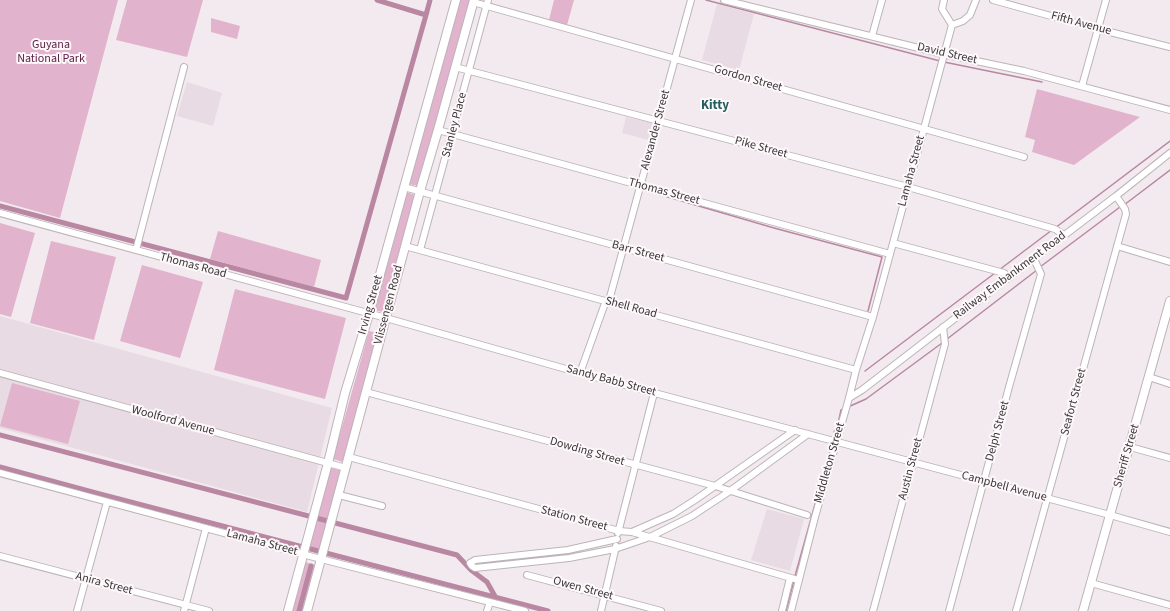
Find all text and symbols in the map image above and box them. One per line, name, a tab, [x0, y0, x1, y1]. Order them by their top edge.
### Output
street label: Fifth Avenue	[1049, 9, 1113, 39]
park label: Guyana National Park	[17, 38, 85, 66]
street label: David Street	[916, 40, 978, 68]
street label: Gordon Street	[712, 62, 784, 96]
street label: Alexander Street	[638, 88, 674, 172]
street label: Stanley Place	[439, 91, 471, 159]
district label: Kitty	[701, 98, 729, 114]
street label: Pike Street	[733, 134, 789, 162]
street label: Lamaha Street	[896, 134, 928, 208]
street label: Thomas Street	[627, 176, 701, 208]
street label: Railway Embankment Road	[951, 229, 1069, 323]
street label: Barr Street	[610, 238, 666, 266]
street label: Thomas Road	[158, 250, 228, 282]
street label: Vlissengen Road	[372, 264, 406, 346]
street label: Irving Street	[356, 274, 386, 336]
street label: Shell Road	[603, 294, 659, 322]
street label: Sandy Babb Street	[564, 362, 658, 400]
street label: Seafort Street	[1058, 367, 1090, 437]
street label: Delph Street	[983, 399, 1013, 463]
street label: Woolford Avenue	[130, 403, 216, 439]
street label: Middleton Street	[812, 421, 848, 505]
street label: Sheriff Street	[1111, 423, 1143, 489]
street label: Dowding Street	[548, 434, 626, 470]
street label: Austin Street	[896, 436, 926, 502]
street label: Campbell Avenue	[960, 469, 1048, 505]
street label: Station Street	[539, 503, 609, 535]
street label: Lamaha Street	[225, 527, 299, 559]
street label: Anira Street	[74, 569, 134, 599]
street label: Owen Street	[551, 574, 615, 604]

